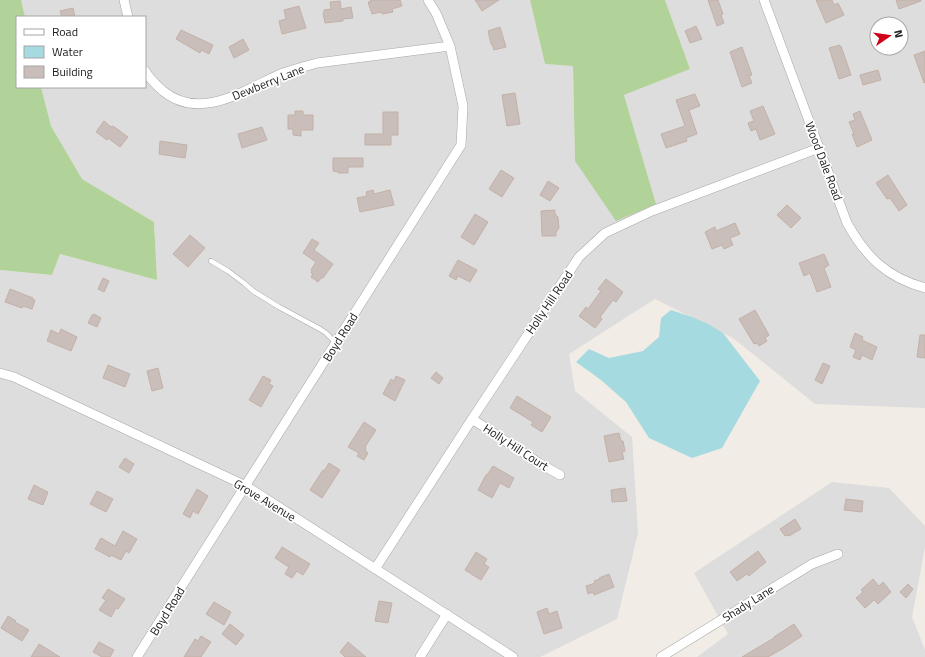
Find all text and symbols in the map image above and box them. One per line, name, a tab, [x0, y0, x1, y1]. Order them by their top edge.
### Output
legend	[16, 16, 146, 88]
north arrow	[869, 16, 909, 56]
text: Road	[52, 22, 78, 41]
text: N	[890, 28, 907, 39]
text: Water	[52, 42, 83, 61]
street label: Dewberry Lane	[229, 59, 307, 105]
text: Building	[52, 62, 93, 81]
street label: Wood Dale Road	[800, 119, 848, 203]
street label: Holly Hill Road	[521, 266, 577, 338]
street label: Boyd Road	[318, 309, 362, 365]
street label: Holly Hill Court	[479, 419, 553, 476]
street label: Grove Avenue	[230, 474, 300, 526]
street label: Shady Lane	[718, 580, 778, 626]
street label: Boyd Road	[145, 583, 189, 639]

